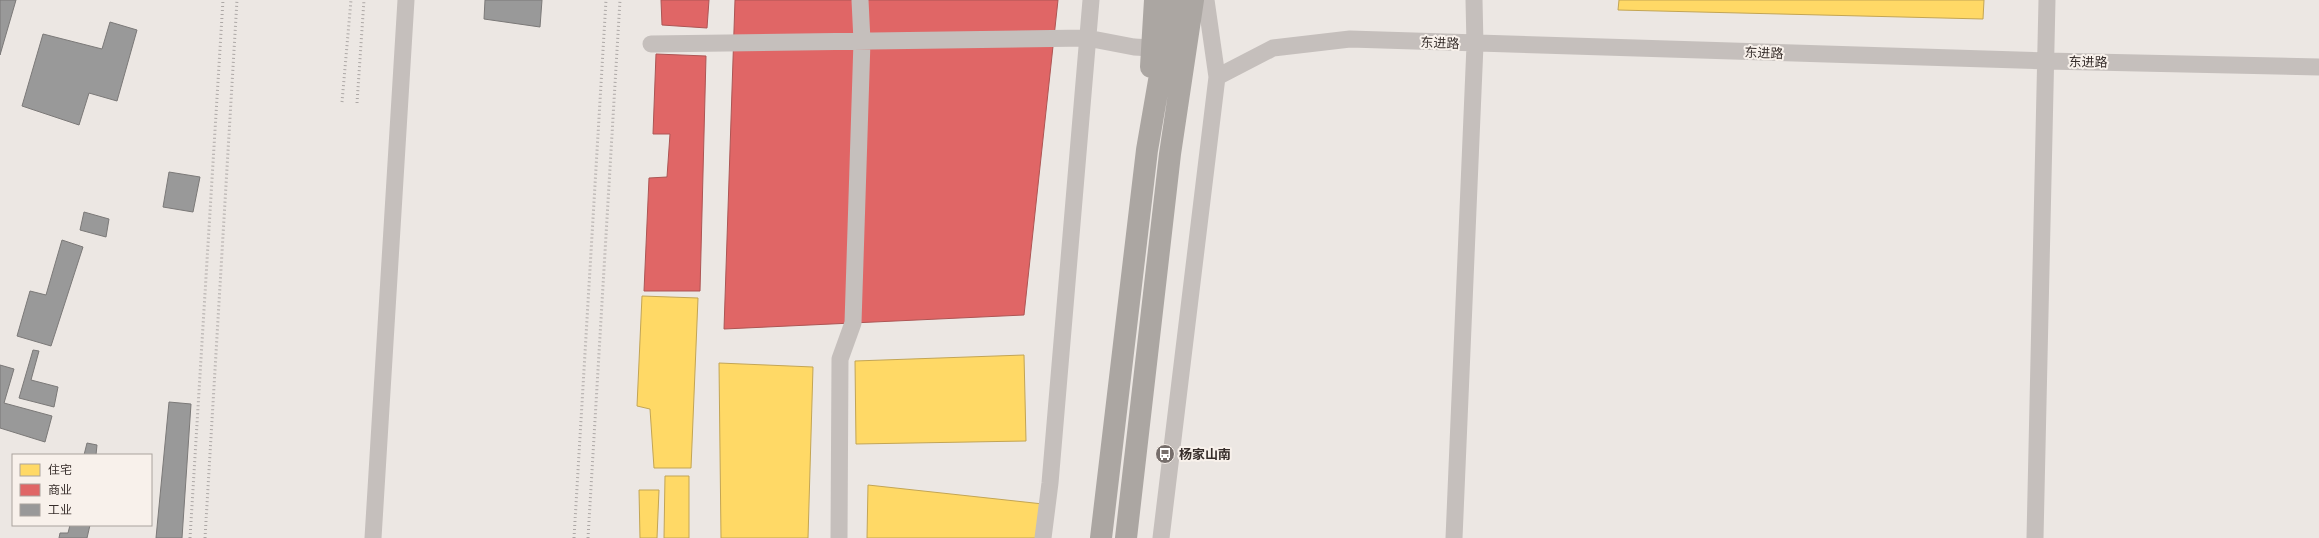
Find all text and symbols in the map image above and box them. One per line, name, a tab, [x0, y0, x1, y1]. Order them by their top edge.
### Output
street label: 东进路	[1420, 34, 1460, 52]
street label: 东进路	[1744, 44, 1784, 62]
street label: 东进路	[2068, 53, 2108, 71]
bus stop icon: 杨家山南	[1154, 443, 1176, 465]
place label: 杨家山南	[1179, 446, 1231, 463]
legend	[12, 454, 152, 526]
text: 住宅	[48, 462, 72, 477]
text: 商业	[48, 482, 72, 497]
text: 工业	[48, 502, 72, 517]

